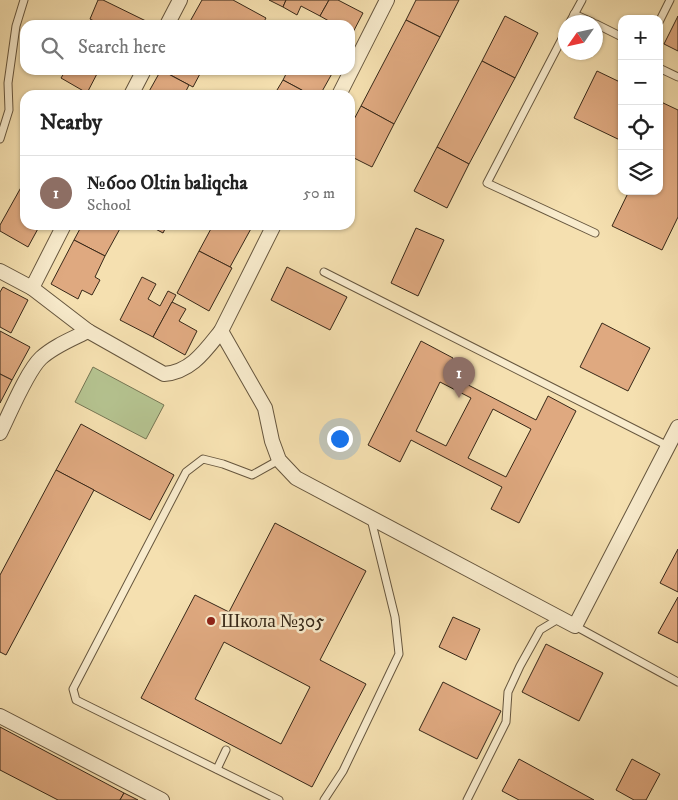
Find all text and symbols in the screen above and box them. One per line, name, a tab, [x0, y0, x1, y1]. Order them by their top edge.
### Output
north arrow	[558, 15, 603, 60]
map controls	[618, 15, 663, 195]
button: +	[618, 15, 663, 60]
search box	[20, 20, 355, 75]
icon: search	[38, 34, 66, 62]
text: Search here	[78, 36, 166, 59]
button: −	[618, 60, 663, 105]
button: locate	[618, 105, 663, 150]
text: Nearby	[40, 110, 102, 136]
button: layers	[618, 150, 663, 195]
text: №600 Oltin baliqcha	[87, 172, 248, 195]
text: 1	[53, 183, 59, 203]
text: 50 m	[303, 183, 335, 203]
text: School	[87, 195, 131, 215]
pin: 1	[443, 357, 475, 398]
your location	[327, 426, 353, 452]
place label: Школа №305	[221, 610, 325, 633]
marker: Школа №305	[205, 615, 217, 627]

